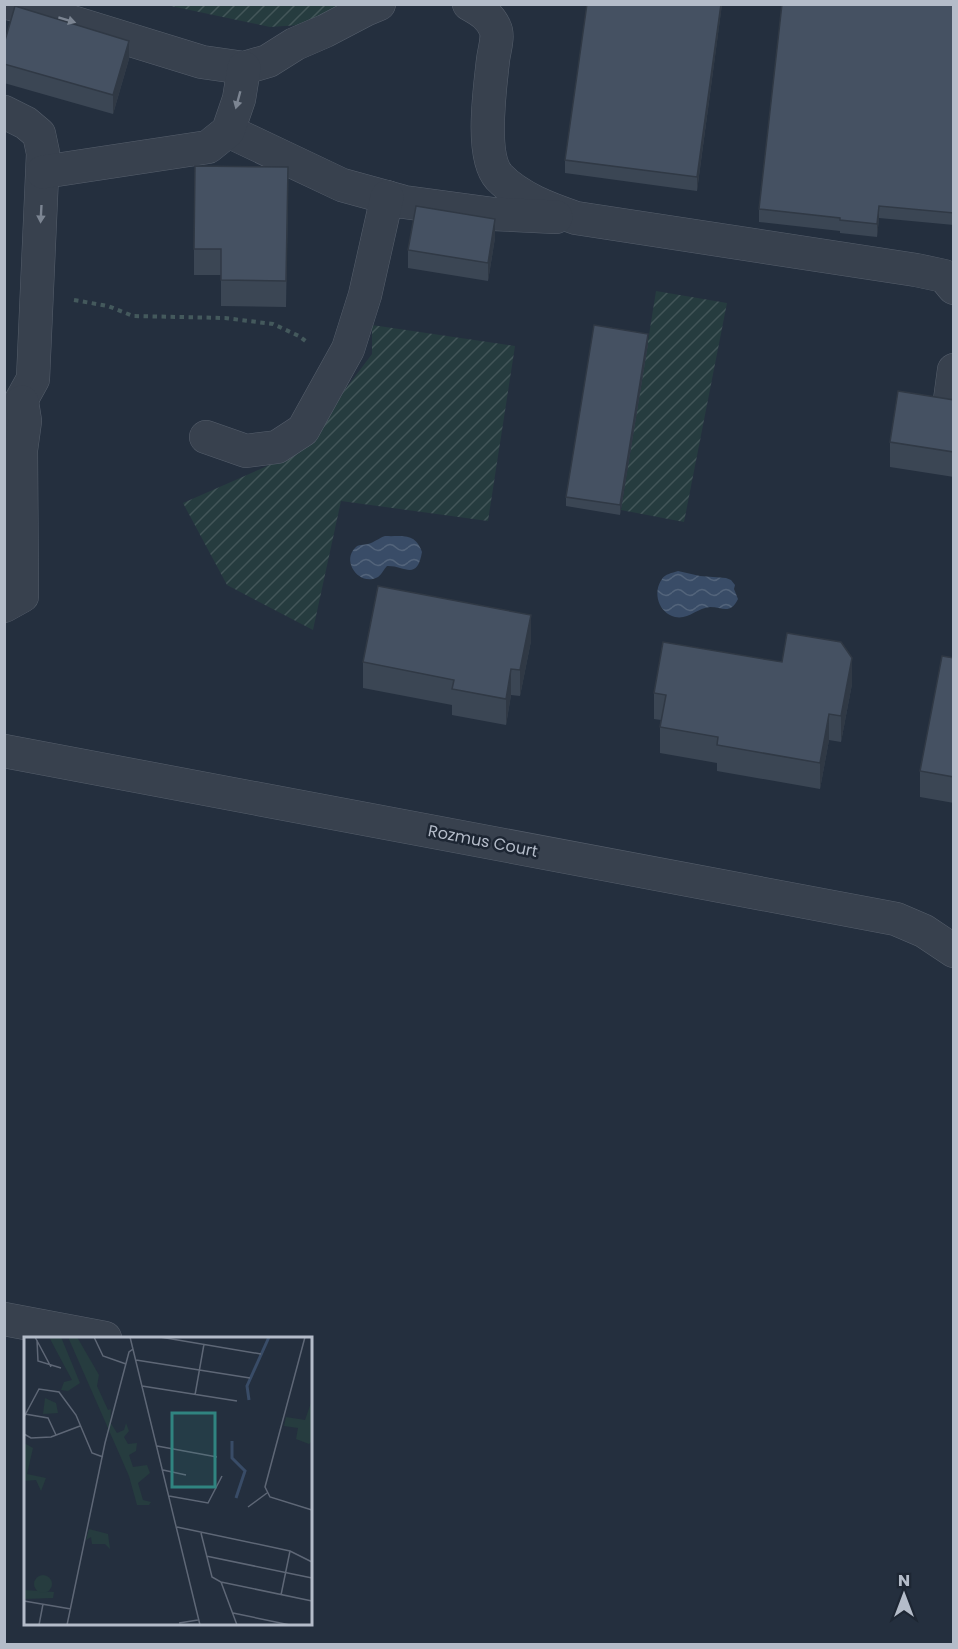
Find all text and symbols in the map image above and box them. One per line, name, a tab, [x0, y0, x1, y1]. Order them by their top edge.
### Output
one-way arrow	[58, 16, 76, 25]
one-way arrow	[232, 91, 242, 109]
one-way arrow	[36, 205, 45, 224]
street label: Rozmus Court	[426, 819, 540, 863]
inset map	[24, 1337, 312, 1625]
north arrow	[874, 1565, 934, 1625]
text: N	[898, 1569, 910, 1592]

